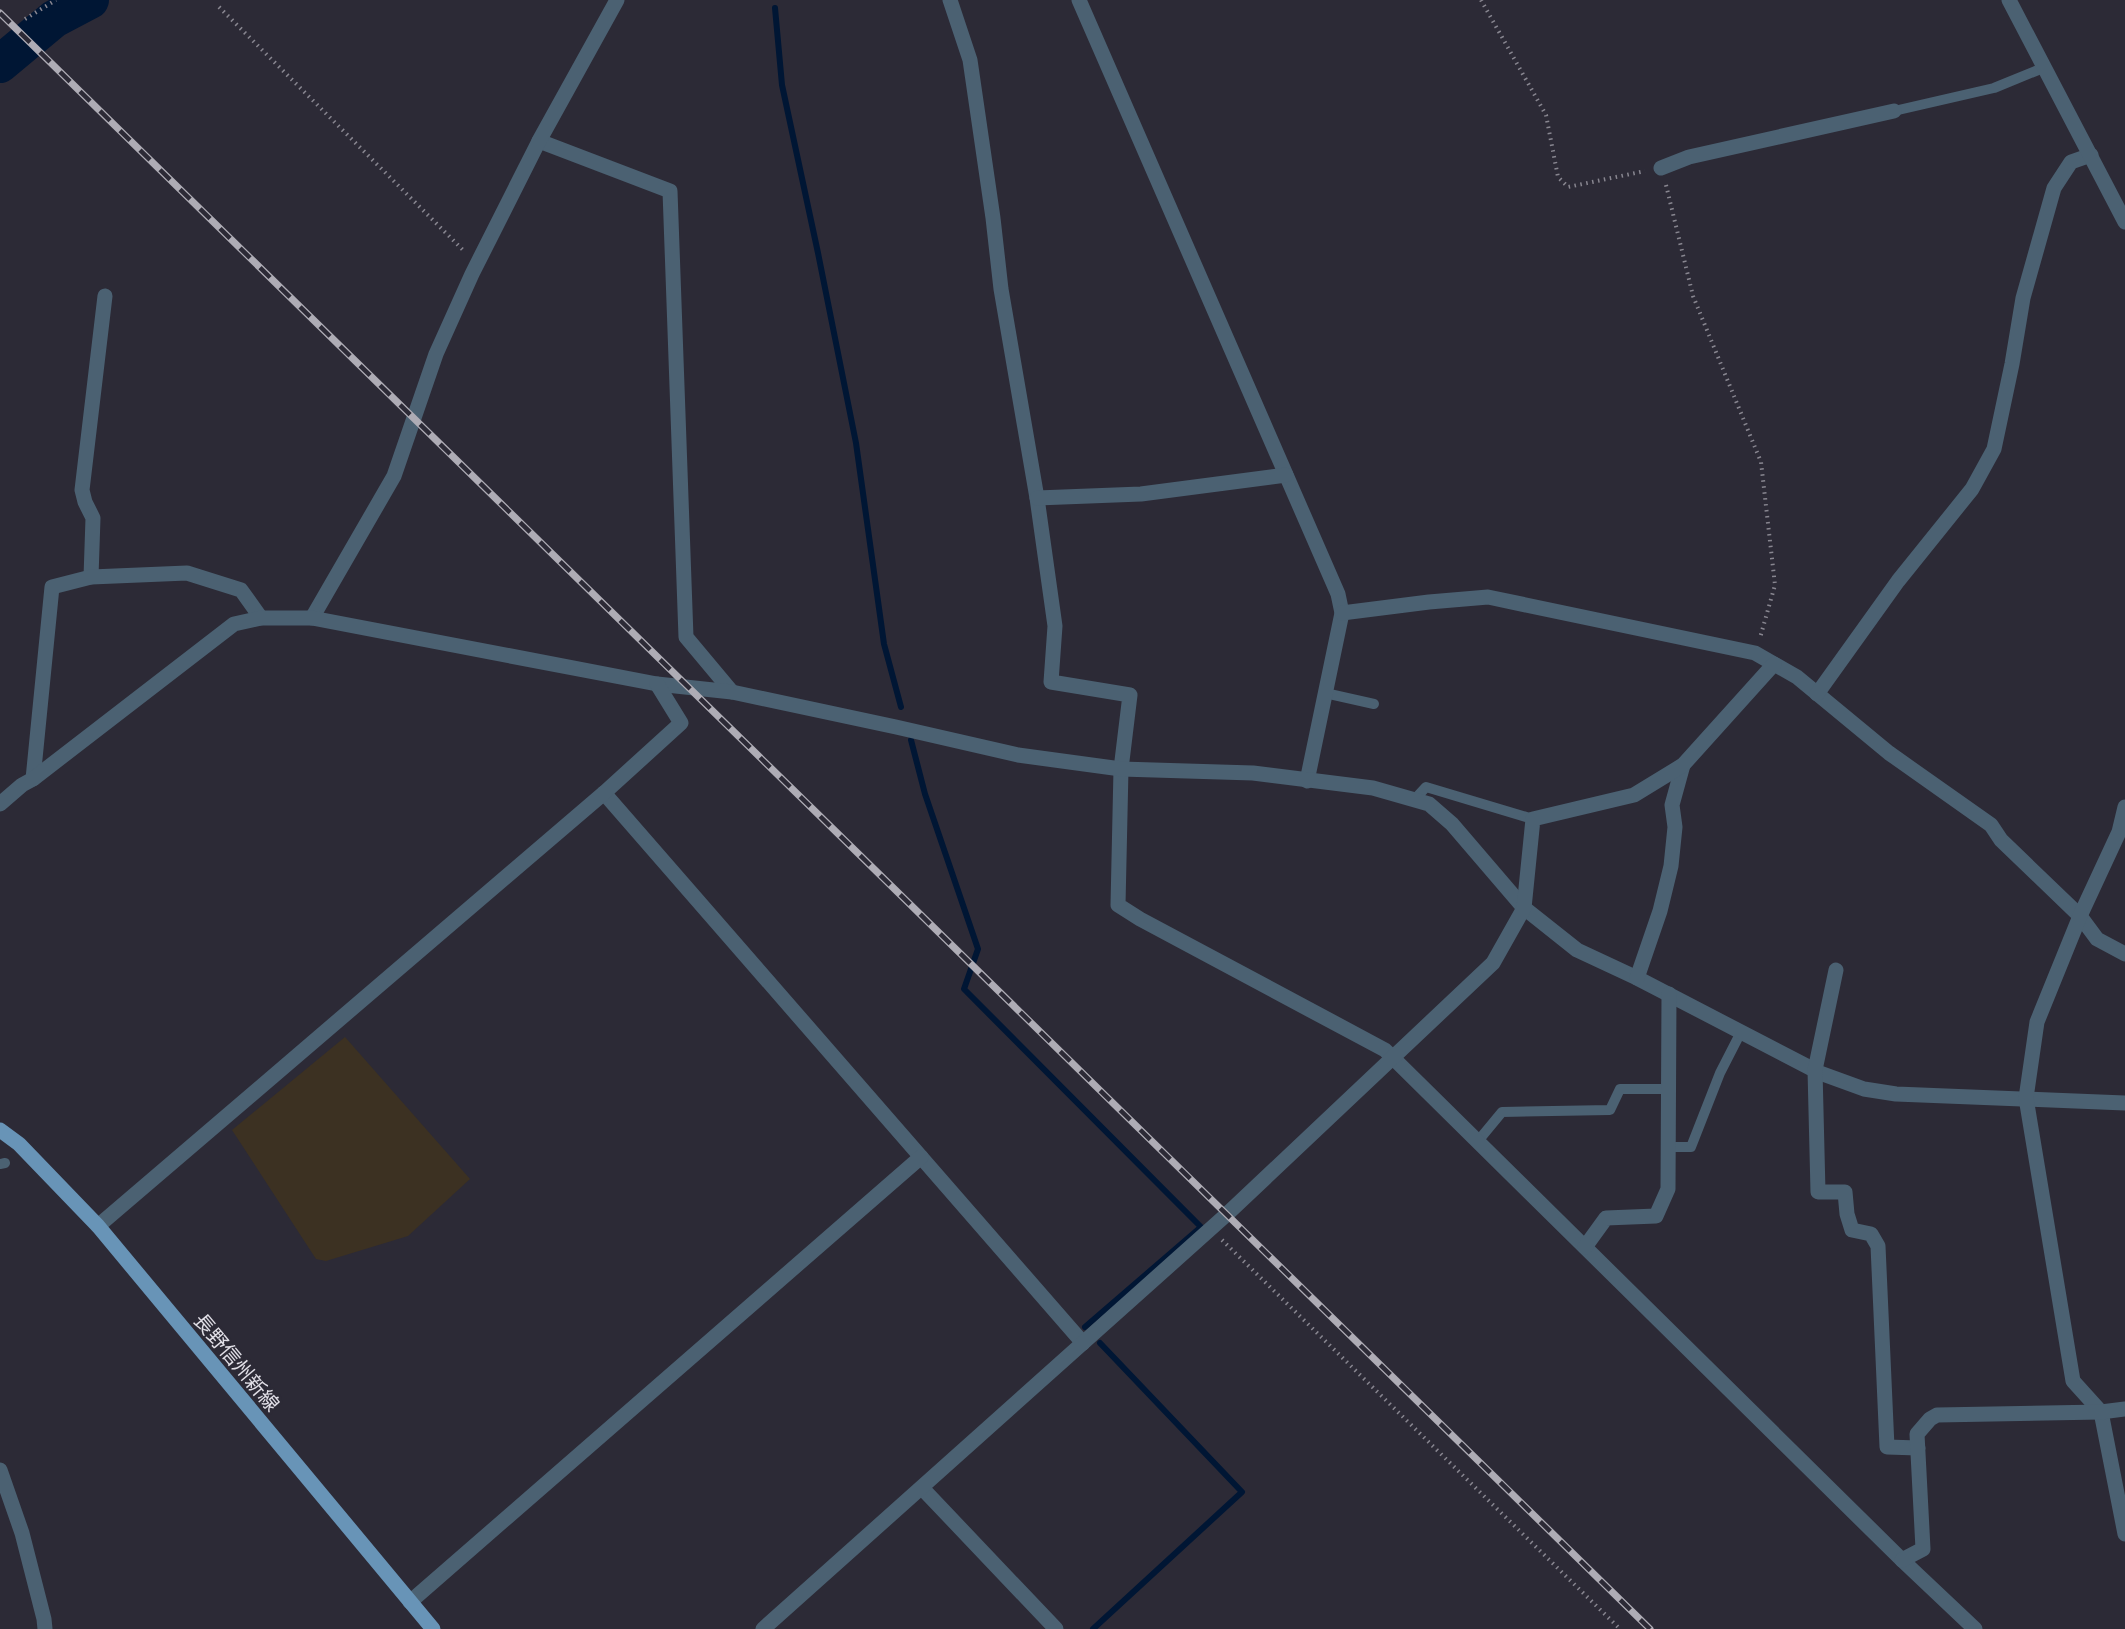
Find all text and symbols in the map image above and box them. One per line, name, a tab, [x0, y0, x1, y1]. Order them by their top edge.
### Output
street label: 長野信州新線	[188, 1307, 286, 1417]

